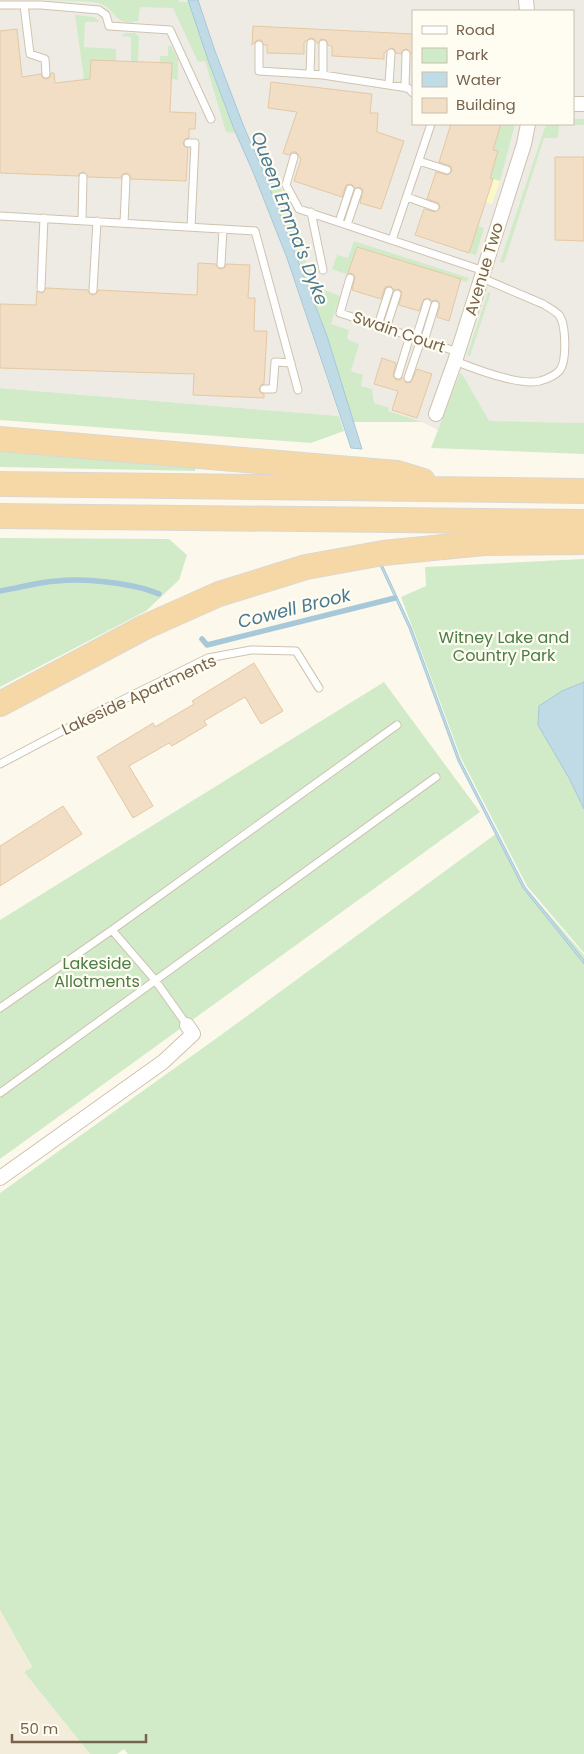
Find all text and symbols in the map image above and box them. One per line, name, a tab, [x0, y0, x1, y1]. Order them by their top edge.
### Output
legend	[412, 10, 574, 125]
text: Road	[456, 19, 495, 40]
text: Park	[456, 44, 488, 65]
text: Water	[456, 69, 502, 90]
text: Building	[456, 94, 516, 115]
water label: Queen Emma's Dyke	[245, 127, 335, 309]
street label: Avenue Two	[459, 220, 509, 318]
street label: Swain Court	[350, 305, 448, 359]
water label: Cowell Brook	[235, 582, 354, 634]
park label: Witney Lake and Country Park	[439, 626, 569, 667]
street label: Lakeside Apartments	[58, 649, 220, 741]
park label: Lakeside Allotments	[54, 952, 140, 993]
scale bar	[12, 1712, 146, 1744]
text: 50 m	[20, 1718, 58, 1739]

